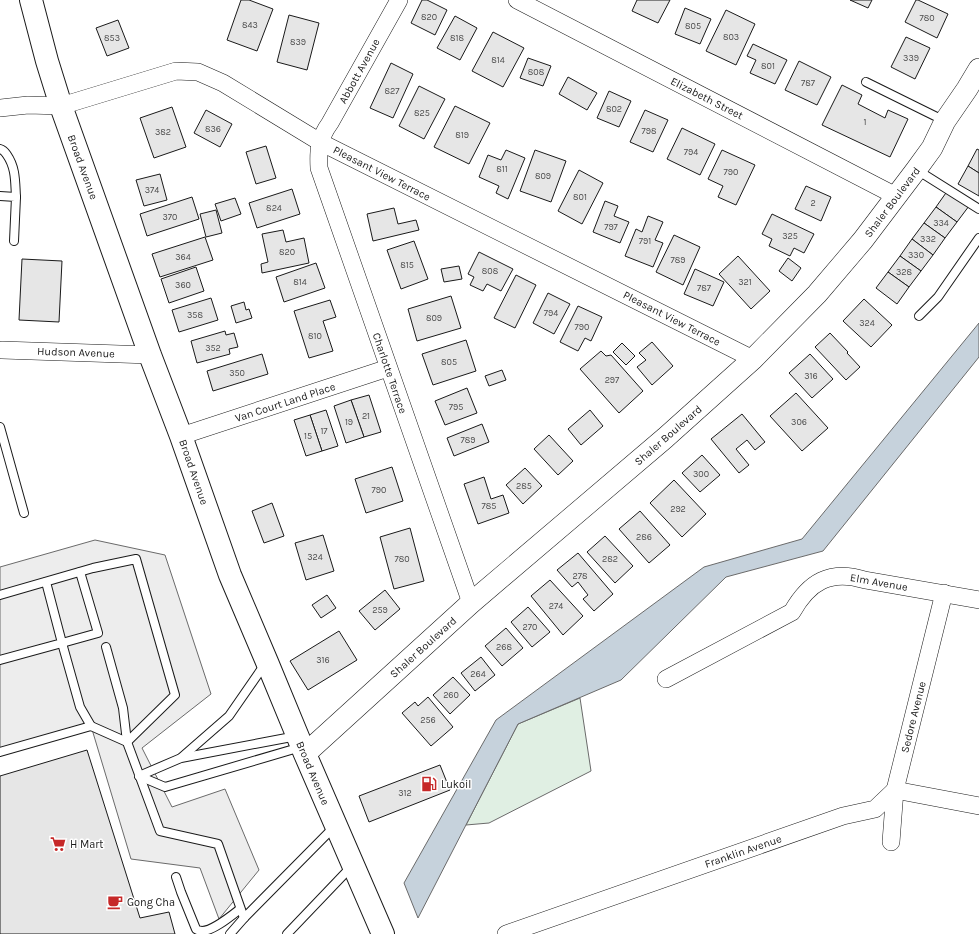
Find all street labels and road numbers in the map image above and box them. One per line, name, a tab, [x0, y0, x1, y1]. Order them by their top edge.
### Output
street label: Abbott Avenue	[336, 36, 383, 106]
street label: Elizabeth Street	[668, 75, 745, 122]
street label: Broad Avenue	[65, 133, 100, 202]
street label: Pleasant View Terrace	[331, 143, 433, 204]
street label: Shaler Boulevard	[862, 164, 923, 240]
street label: Pleasant View Terrace	[621, 288, 723, 349]
street label: Charlotte Terrace	[370, 331, 410, 416]
street label: Hudson Avenue	[37, 345, 115, 360]
street label: Van Court Land Place	[233, 380, 337, 425]
street label: Shaler Boulevard	[632, 403, 705, 468]
street label: Broad Avenue	[176, 438, 211, 507]
street label: Elm Avenue	[849, 571, 909, 594]
street label: Shaler Boulevard	[387, 614, 459, 681]
street label: Sedore Avenue	[898, 680, 929, 754]
street label: Broad Avenue	[293, 739, 332, 807]
street label: Franklin Avenue	[703, 832, 784, 871]

